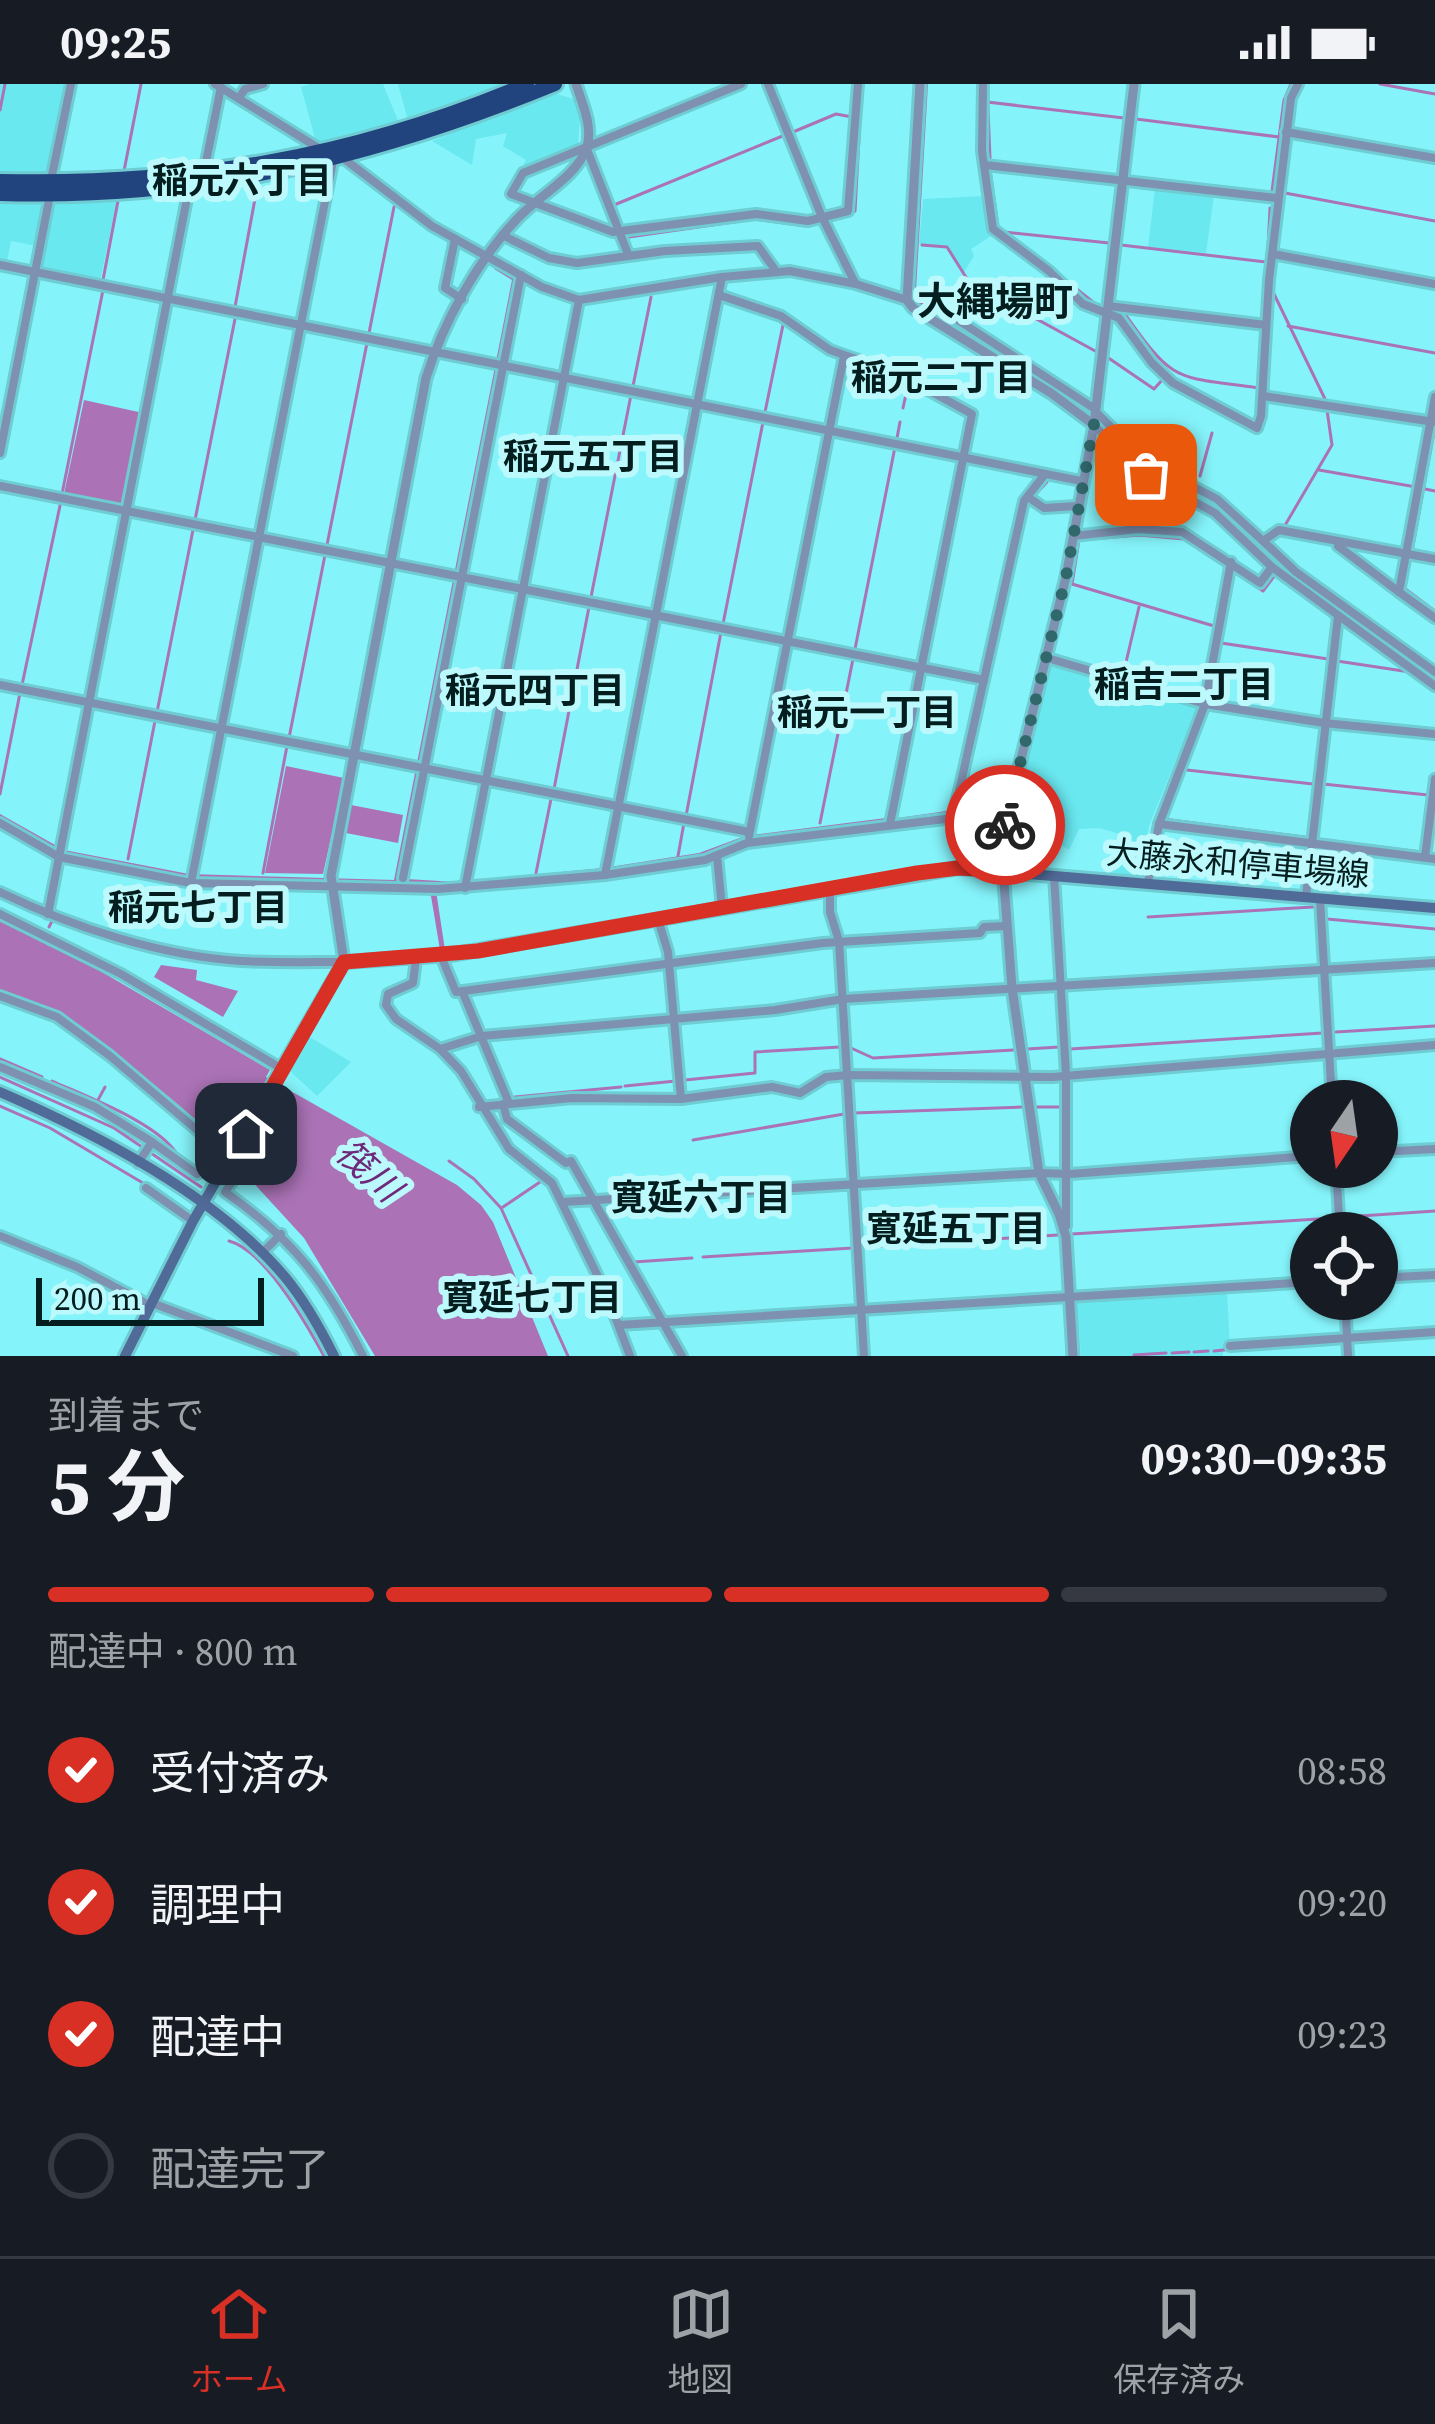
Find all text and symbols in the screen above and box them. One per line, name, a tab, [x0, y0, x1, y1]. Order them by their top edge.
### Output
text: 09:25	[60, 11, 171, 73]
district label: 稲元六丁目	[152, 156, 332, 205]
district label: 大縄場町	[917, 275, 1073, 328]
district label: 稲元二丁目	[851, 353, 1031, 402]
pin	[1095, 424, 1197, 526]
district label: 稲元五丁目	[503, 432, 683, 481]
icon: bag	[1113, 442, 1179, 508]
district label: 稲吉二丁目	[1094, 660, 1274, 709]
district label: 稲元四丁目	[445, 666, 625, 715]
district label: 稲元一丁目	[777, 688, 957, 737]
courier	[945, 765, 1065, 885]
icon: bike	[972, 792, 1038, 858]
street label: 大藤永和停車場線	[1104, 830, 1371, 897]
district label: 稲元七丁目	[108, 883, 288, 932]
north arrow	[1290, 1080, 1398, 1188]
map controls	[1290, 1080, 1398, 1320]
pin	[195, 1083, 297, 1185]
icon: home	[213, 1101, 279, 1167]
water label: 筏川	[326, 1128, 415, 1215]
district label: 寛延六丁目	[611, 1173, 791, 1222]
district label: 寛延五丁目	[866, 1204, 1046, 1253]
button: locate	[1290, 1212, 1398, 1320]
scale bar	[36, 1272, 264, 1325]
district label: 寛延七丁目	[442, 1273, 622, 1322]
text: 200 m	[54, 1276, 141, 1321]
text: 到着まで	[48, 1389, 204, 1442]
text: 09:30–09:35	[1141, 1427, 1387, 1489]
text: 5 分	[48, 1433, 185, 1540]
text: 配達中 · 800 m	[48, 1625, 298, 1678]
icon: check	[48, 1737, 114, 1803]
text: 受付済み	[150, 1742, 330, 1804]
text: 08:58	[1297, 1744, 1387, 1797]
icon: check	[48, 1869, 114, 1935]
text: 調理中	[150, 1874, 285, 1936]
text: 09:20	[1297, 1876, 1387, 1929]
icon: check	[48, 2001, 114, 2067]
text: 配達中	[150, 2006, 285, 2068]
text: 09:23	[1297, 2008, 1387, 2061]
text: 配達完了	[150, 2138, 330, 2200]
tab: ホーム	[190, 2281, 288, 2402]
tab: 地図	[668, 2281, 734, 2402]
tab: 保存済み	[1113, 2281, 1245, 2402]

